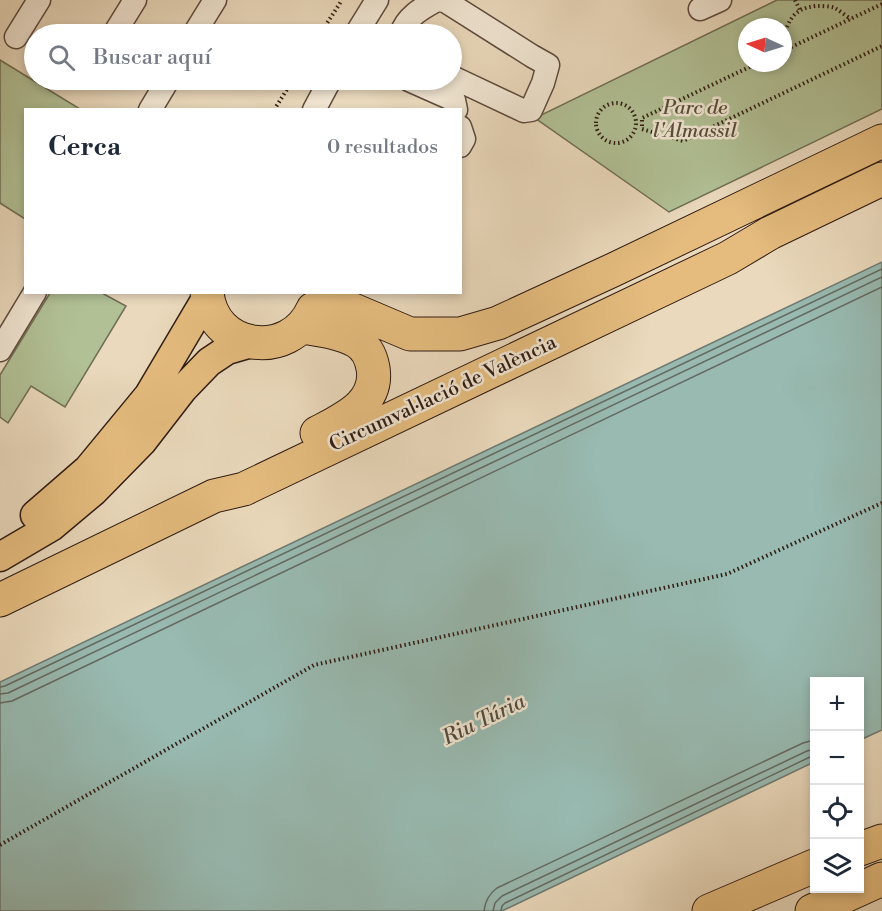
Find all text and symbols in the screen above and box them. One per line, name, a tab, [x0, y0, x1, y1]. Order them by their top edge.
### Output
north arrow	[738, 18, 792, 72]
search box	[24, 24, 462, 90]
icon: search	[45, 41, 78, 74]
text: Buscar aquí	[93, 44, 211, 71]
park label: Parc de l'Almassil	[653, 96, 738, 144]
text: Cerca	[48, 131, 121, 163]
text: 0 resultados	[327, 135, 438, 160]
street label: Circumval·lació de València	[325, 330, 561, 458]
map controls	[810, 677, 864, 893]
button: +	[810, 677, 864, 731]
water label: Riu Túria	[437, 689, 530, 752]
button: −	[810, 731, 864, 785]
button: locate	[810, 785, 864, 839]
button: layers	[810, 839, 864, 893]

